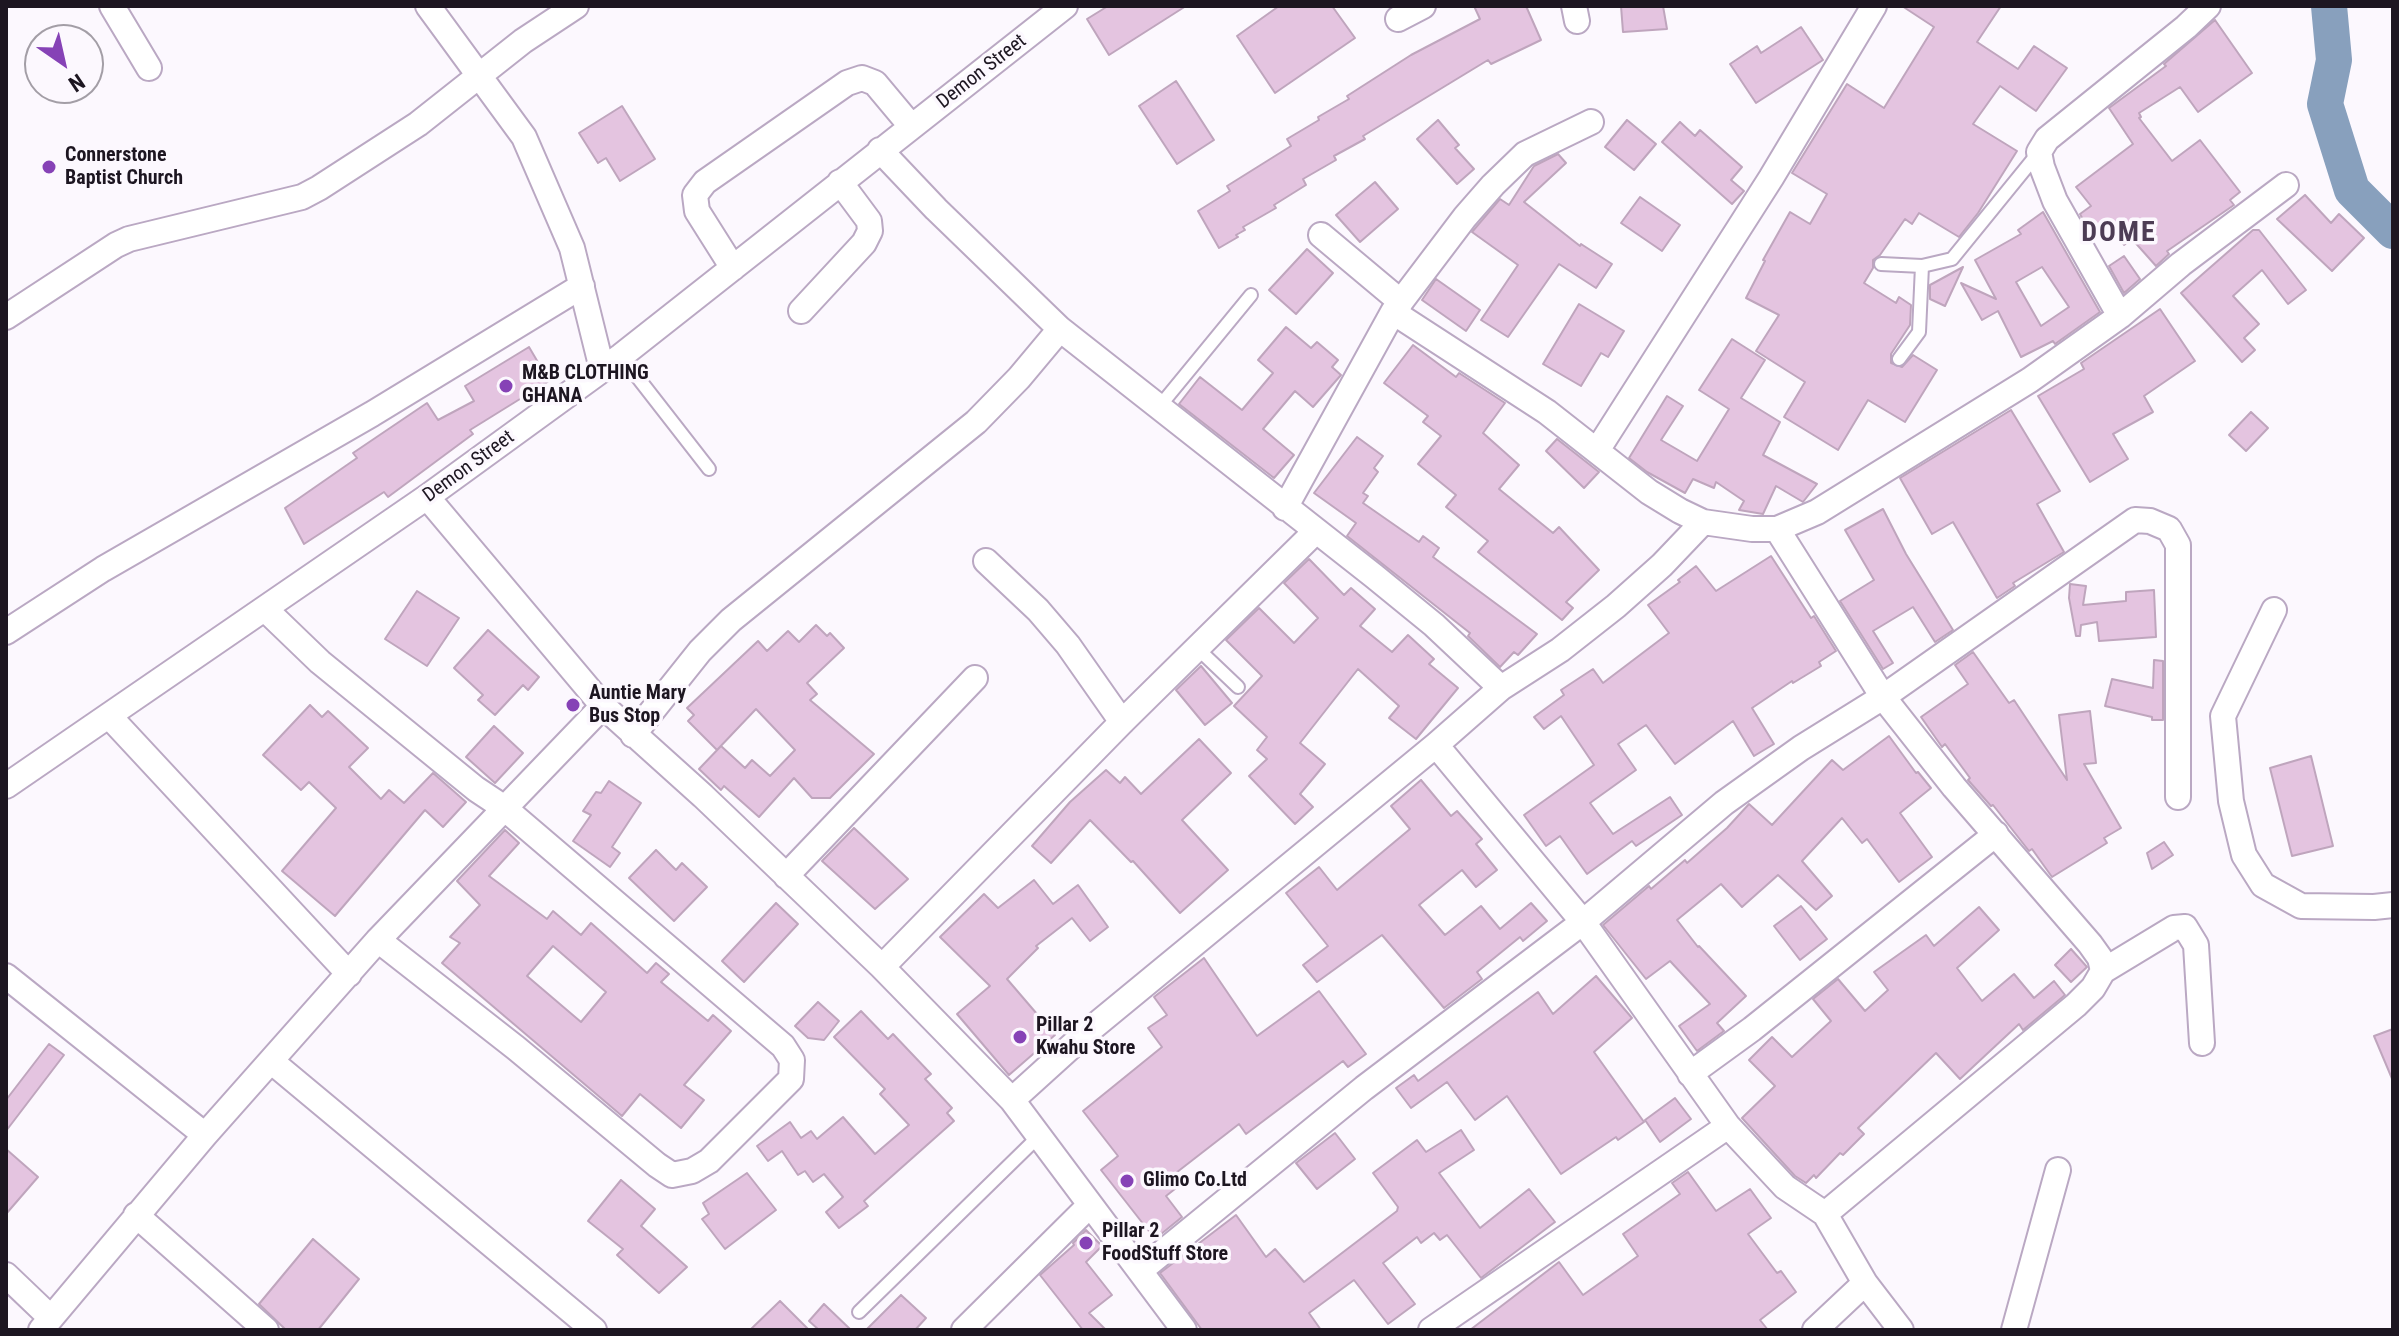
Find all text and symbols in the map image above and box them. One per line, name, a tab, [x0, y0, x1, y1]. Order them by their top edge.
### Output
north arrow	[24, 24, 104, 104]
street label: Demon Street	[932, 30, 1032, 114]
text: N	[64, 69, 89, 97]
place label: Connerstone Baptist Church	[65, 144, 183, 191]
marker: Connerstone Baptist Church	[40, 158, 58, 176]
district label: DOME	[2081, 217, 2157, 251]
place label: M&B CLOTHING GHANA	[522, 362, 649, 409]
marker: M&B CLOTHING GHANA	[497, 377, 515, 395]
street label: Demon Street	[419, 426, 519, 508]
place label: Auntie Mary Bus Stop	[589, 682, 686, 729]
marker: Auntie Mary Bus Stop	[564, 696, 582, 714]
place label: Pillar 2 Kwahu Store	[1036, 1014, 1135, 1061]
marker: Pillar 2 Kwahu Store	[1011, 1028, 1029, 1046]
place label: Glimo Co.Ltd	[1143, 1169, 1247, 1193]
marker: Glimo Co.Ltd	[1118, 1172, 1136, 1190]
place label: Pillar 2 FoodStuff Store	[1102, 1220, 1228, 1267]
marker: Pillar 2 FoodStuff Store	[1077, 1234, 1095, 1252]

